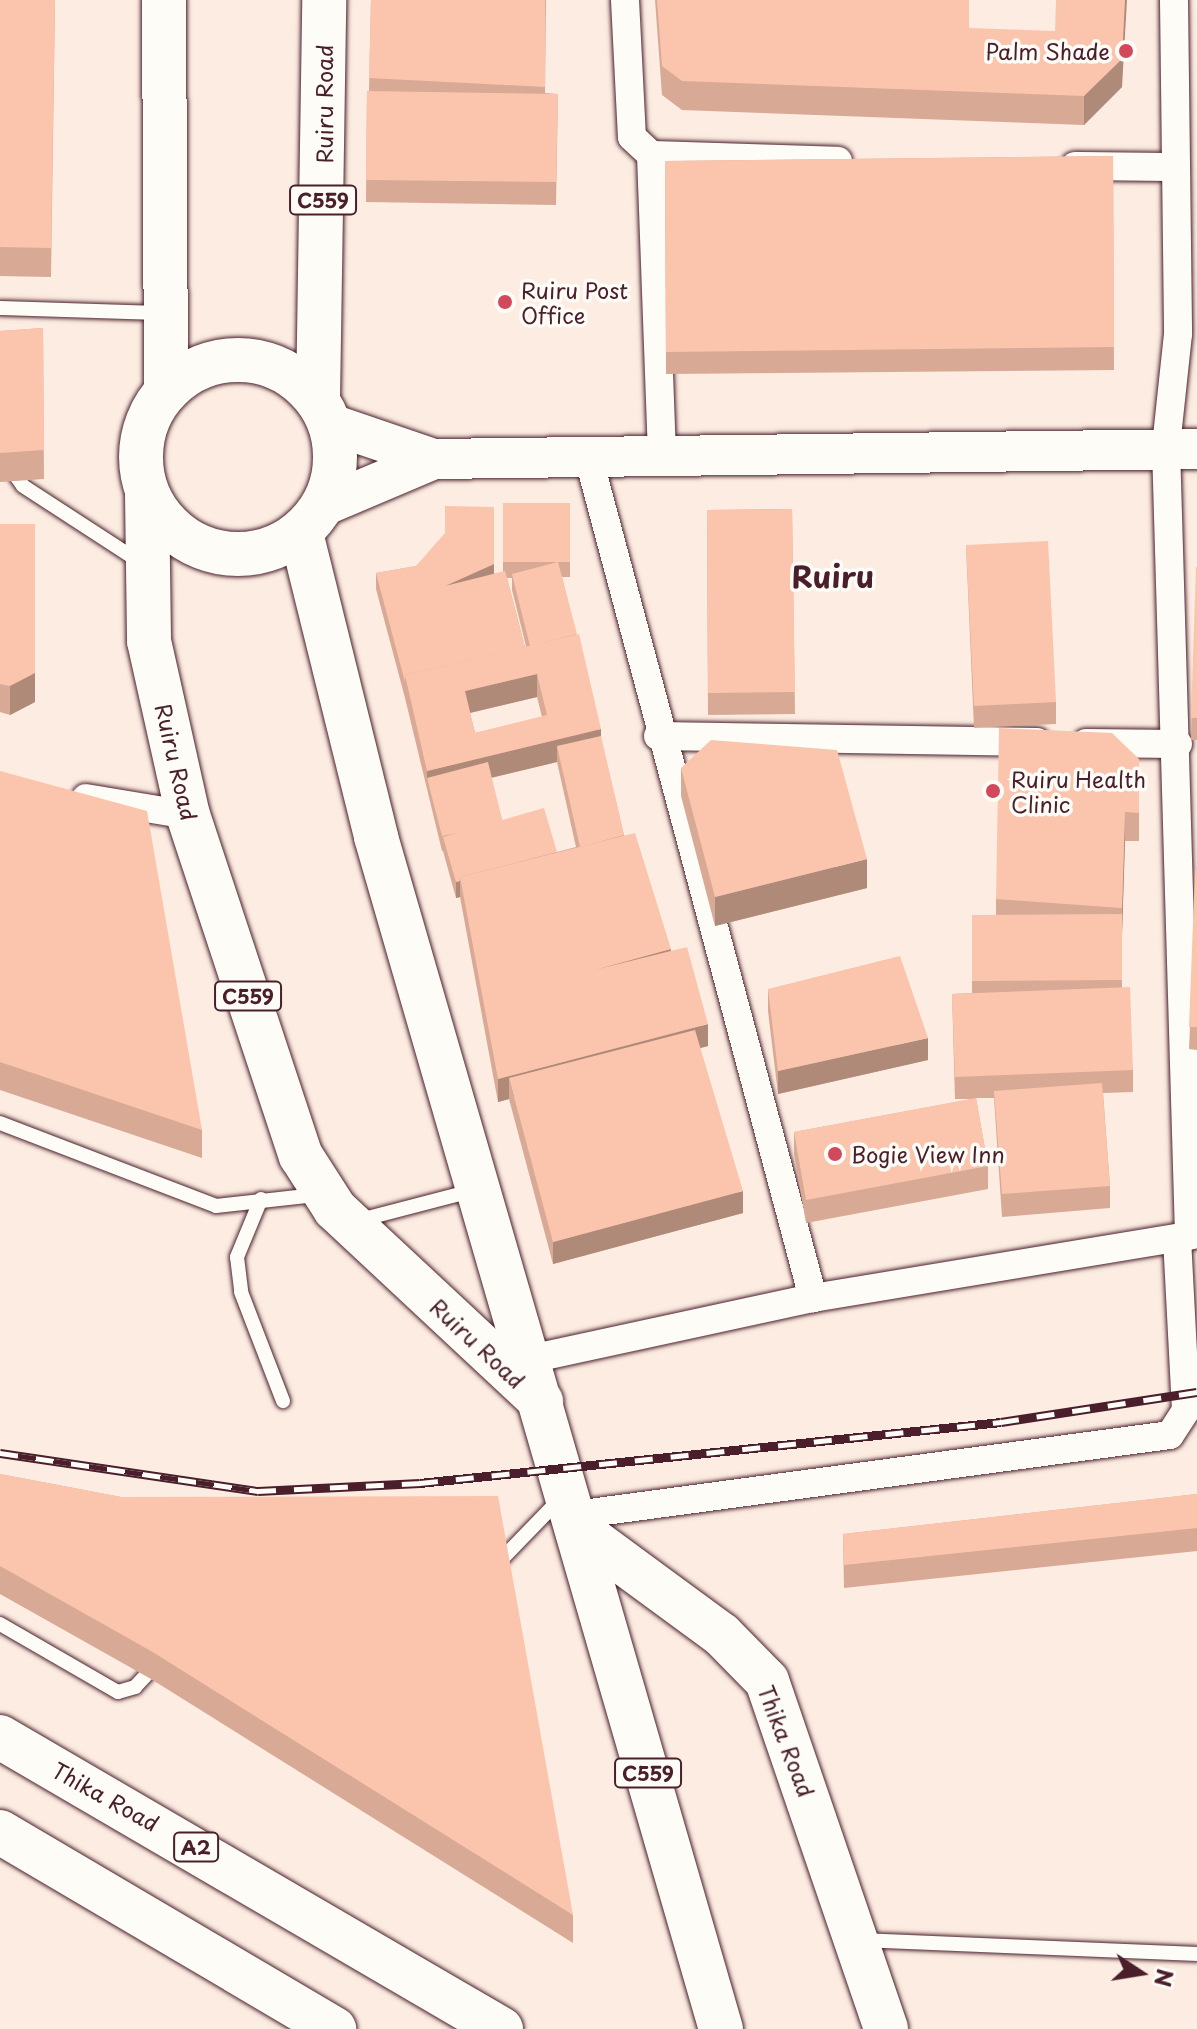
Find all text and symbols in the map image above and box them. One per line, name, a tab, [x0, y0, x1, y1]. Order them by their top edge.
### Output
place label: Palm Shade	[986, 38, 1110, 64]
marker: Palm Shade	[1117, 42, 1135, 60]
street label: Ruiru Road	[311, 45, 337, 163]
road number: C559	[289, 184, 357, 216]
place label: Ruiru Post Office	[521, 276, 628, 328]
marker: Ruiru Post Office	[496, 293, 514, 311]
district label: Ruiru	[792, 558, 874, 594]
street label: Ruiru Road	[151, 702, 203, 822]
place label: Ruiru Health Clinic	[1011, 765, 1147, 816]
marker: Ruiru Health Clinic	[982, 780, 1004, 802]
road number: C559	[214, 980, 282, 1012]
place label: Bogie View Inn	[851, 1141, 1006, 1167]
marker: Bogie View Inn	[826, 1145, 844, 1163]
street label: Ruiru Road	[426, 1293, 530, 1393]
street label: Thika Road	[753, 1681, 821, 1801]
street label: Thika Road	[48, 1756, 164, 1836]
road number: C559	[614, 1757, 682, 1789]
road number: A2	[172, 1831, 220, 1863]
north arrow	[1101, 1933, 1181, 2013]
text: N	[1147, 1966, 1183, 1990]

